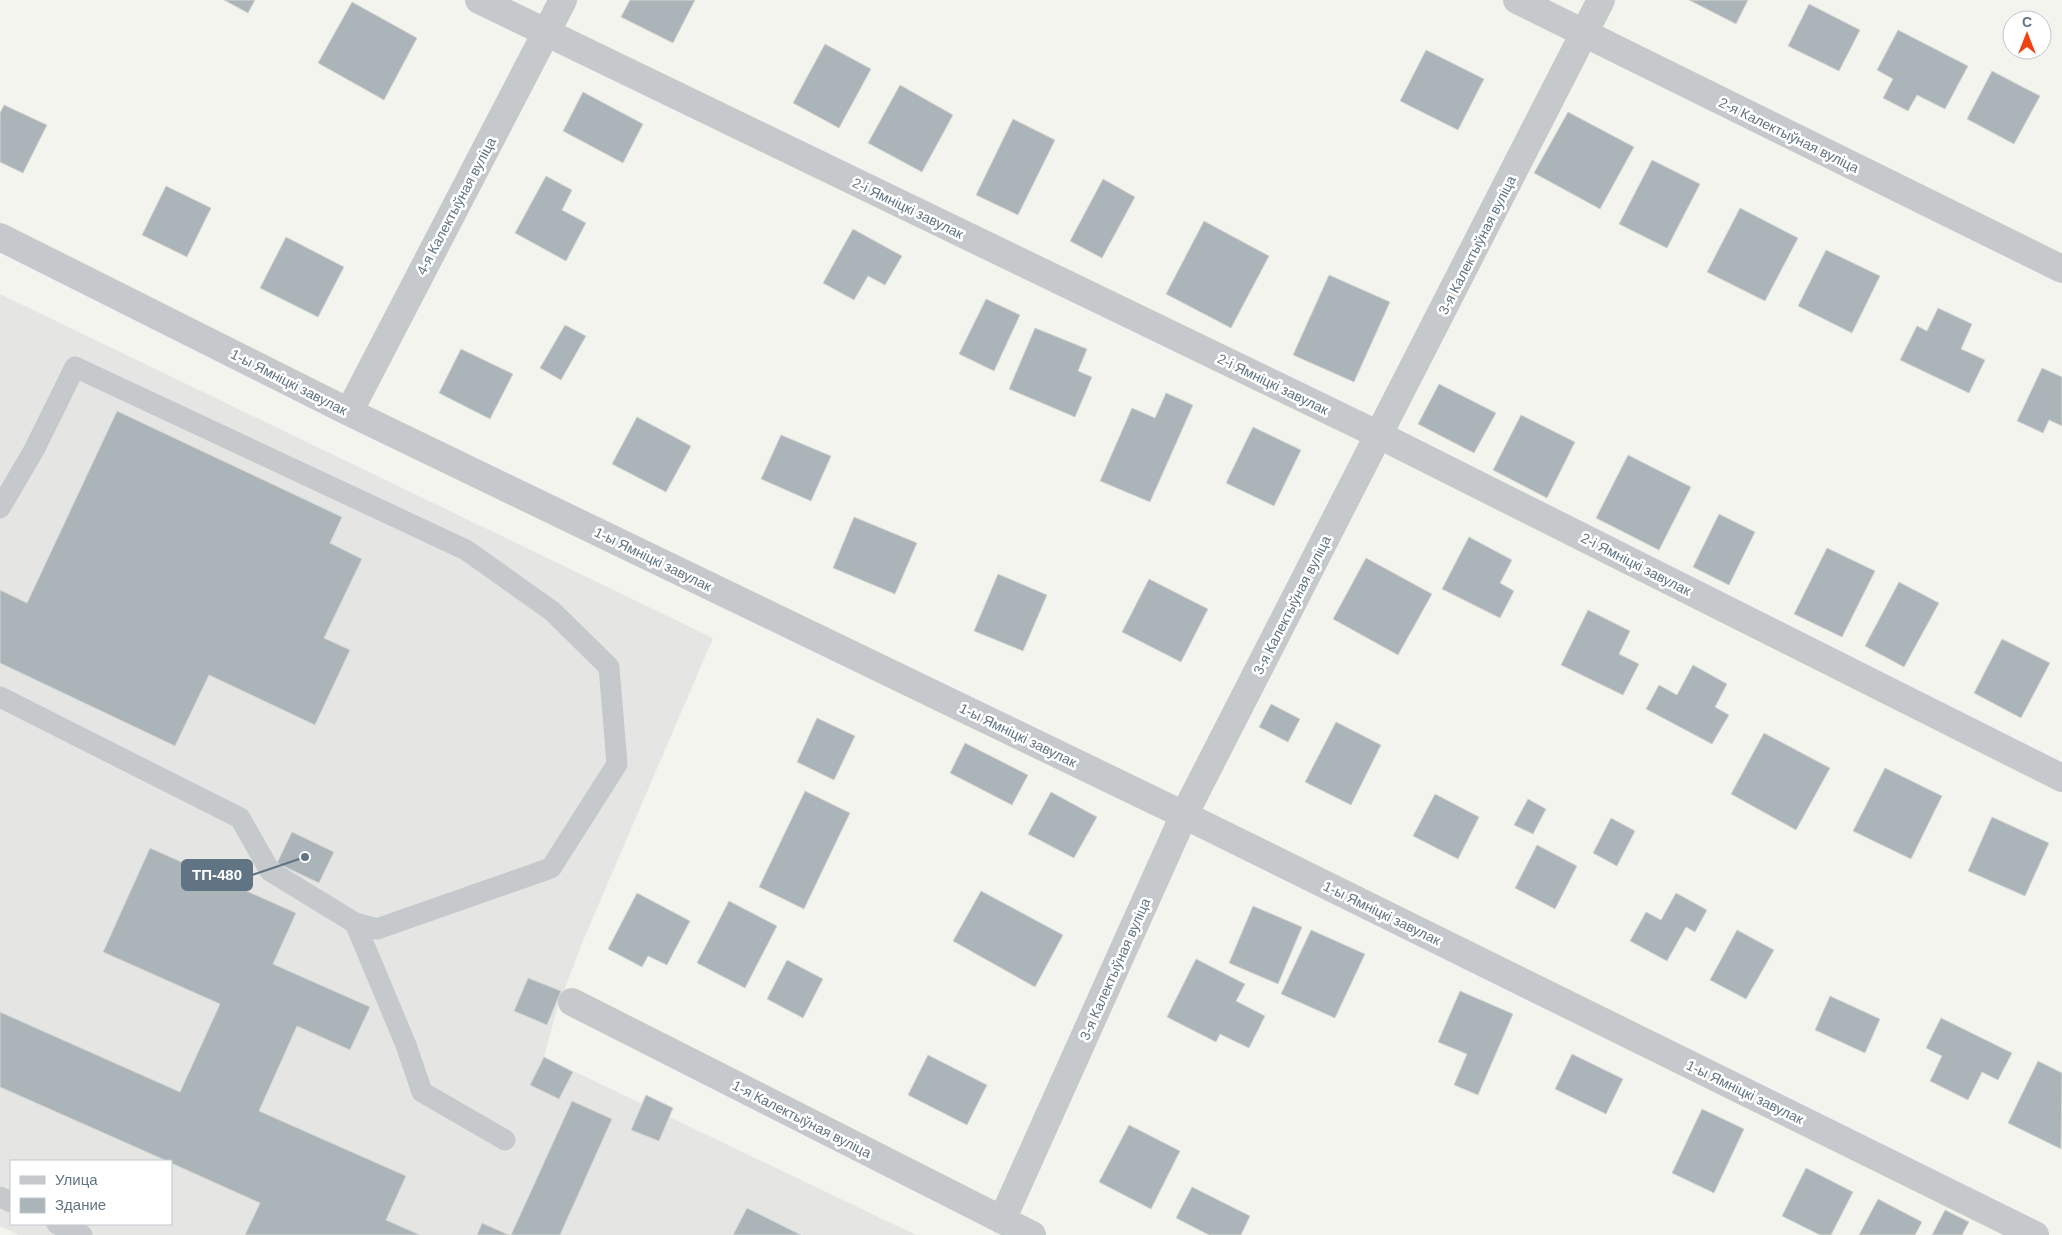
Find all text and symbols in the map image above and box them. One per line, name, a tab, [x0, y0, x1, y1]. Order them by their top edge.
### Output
north arrow	[2002, 10, 2052, 60]
text: С	[2022, 14, 2032, 30]
street label: 2-я Калектыўная вуліца	[1717, 94, 1862, 176]
street label: 4-я Калектыўная вуліца	[413, 134, 499, 278]
street label: 3-я Калектыўная вуліца	[1435, 173, 1519, 317]
street label: 2-і Ямніцкі завулак	[850, 174, 967, 242]
street label: 1-ы Ямніцкі завулак	[228, 346, 351, 419]
street label: 2-і Ямніцкі завулак	[1215, 350, 1332, 418]
street label: 1-ы Ямніцкі завулак	[592, 524, 715, 595]
street label: 2-і Ямніцкі завулак	[1578, 529, 1694, 599]
street label: 3-я Калектыўная вуліца	[1250, 533, 1334, 677]
street label: 1-ы Ямніцкі завулак	[957, 700, 1080, 771]
callout: ТП-480	[182, 860, 252, 890]
text: ТП-480	[192, 866, 242, 883]
street label: 1-ы Ямніцкі завулак	[1321, 878, 1444, 949]
street label: 3-я Калектыўная вуліца	[1076, 895, 1154, 1042]
street label: 1-ы Ямніцкі завулак	[1684, 1057, 1807, 1128]
street label: 1-я Калектыўная вуліца	[730, 1077, 874, 1161]
legend	[10, 1160, 172, 1225]
text: Улица	[55, 1171, 98, 1188]
text: Здание	[55, 1196, 106, 1213]

